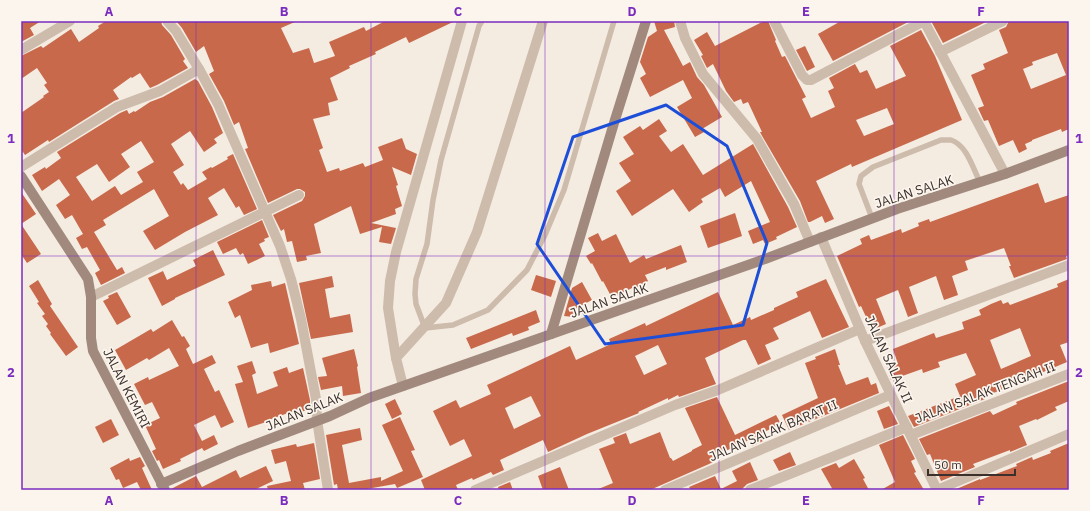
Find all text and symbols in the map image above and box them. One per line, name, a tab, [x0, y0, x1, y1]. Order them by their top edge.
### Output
text: A	[105, 3, 114, 20]
text: B	[280, 3, 289, 20]
text: C	[454, 3, 463, 20]
text: D	[627, 3, 637, 20]
text: E	[802, 3, 810, 20]
text: F	[977, 3, 985, 20]
text: 1	[7, 130, 15, 147]
text: 1	[1075, 130, 1083, 147]
street label: JALAN SALAK	[873, 171, 956, 212]
street label: JALAN SALAK	[568, 279, 650, 322]
street label: JALAN SALAK II	[861, 313, 916, 406]
street label: JALAN KEMIRI	[99, 345, 154, 431]
street label: JALAN SALAK TENGAH II	[913, 358, 1058, 427]
text: 2	[7, 364, 15, 381]
text: 2	[1075, 364, 1083, 381]
street label: JALAN SALAK	[263, 388, 345, 435]
street label: JALAN SALAK BARAT II	[706, 396, 840, 465]
scale bar	[928, 451, 1015, 477]
text: 50 m	[934, 457, 962, 472]
text: A	[105, 492, 114, 509]
text: B	[280, 492, 289, 509]
text: C	[454, 492, 463, 509]
text: D	[627, 492, 637, 509]
text: E	[802, 492, 810, 509]
text: F	[977, 492, 985, 509]

